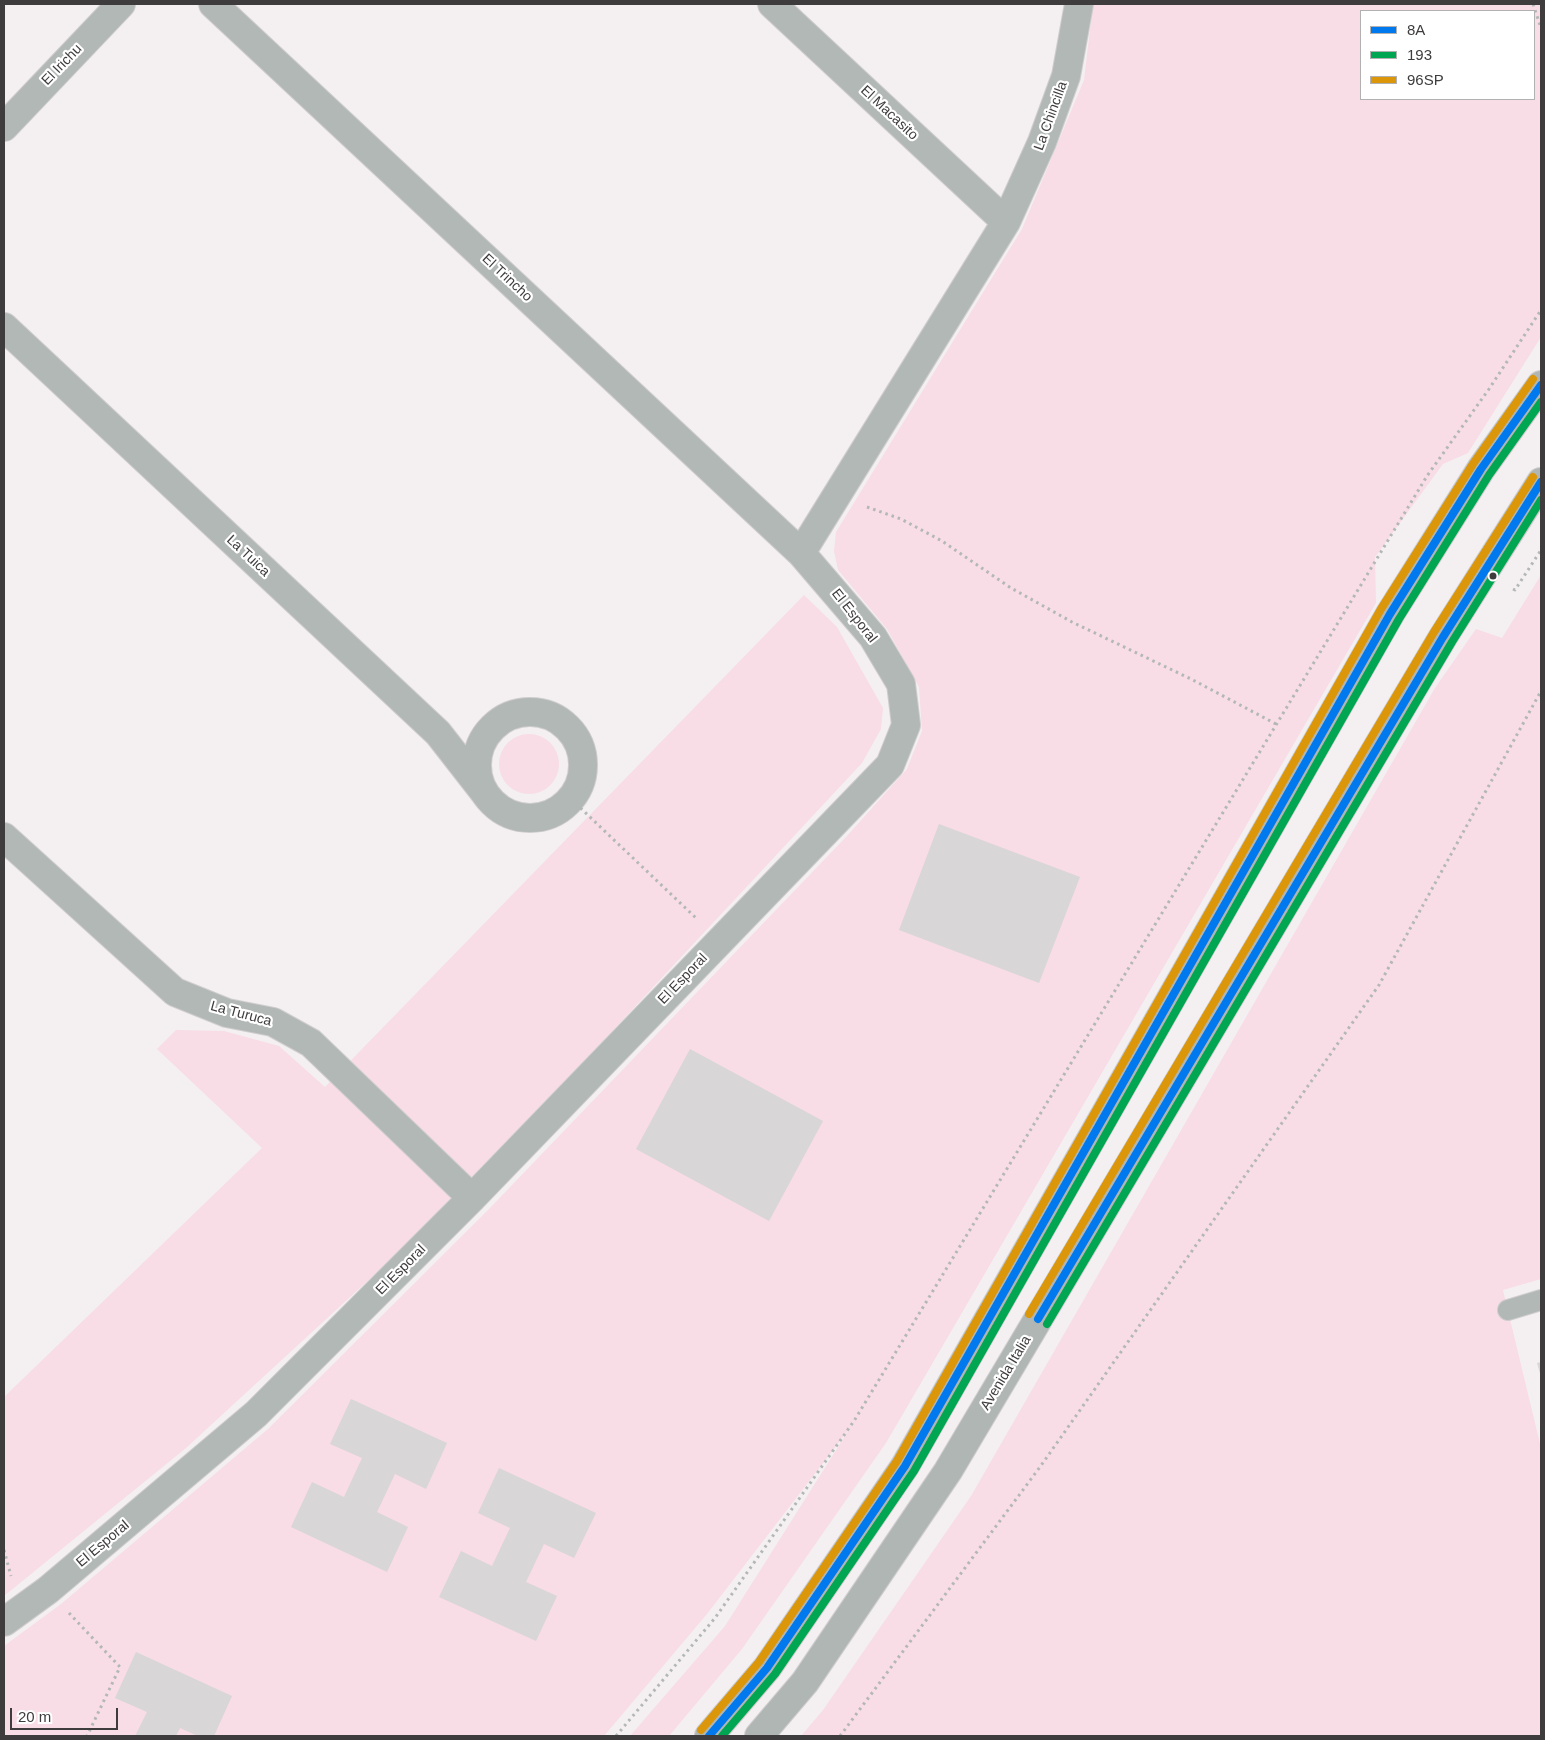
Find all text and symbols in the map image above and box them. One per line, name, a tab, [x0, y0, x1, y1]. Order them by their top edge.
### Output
legend	[1360, 10, 1535, 100]
text: 8A	[1407, 21, 1425, 38]
street label: El Irichu	[38, 41, 86, 89]
text: 193	[1407, 46, 1432, 63]
text: 96SP	[1407, 71, 1444, 88]
street label: La Chincilla	[1031, 79, 1071, 153]
street label: El Macasito	[857, 82, 921, 144]
street label: El Trincho	[478, 251, 536, 305]
street label: La Tuica	[223, 532, 273, 580]
unlabelled marker	[1488, 571, 1498, 581]
street label: El Esporal	[828, 586, 880, 646]
street label: El Esporal	[655, 950, 711, 1008]
street label: La Turuca	[209, 998, 273, 1030]
street label: El Esporal	[373, 1242, 429, 1298]
street label: Avenida Italia	[977, 1333, 1035, 1413]
street label: El Esporal	[73, 1517, 133, 1571]
scale bar	[12, 1698, 120, 1730]
text: 20 m	[18, 1708, 51, 1725]

